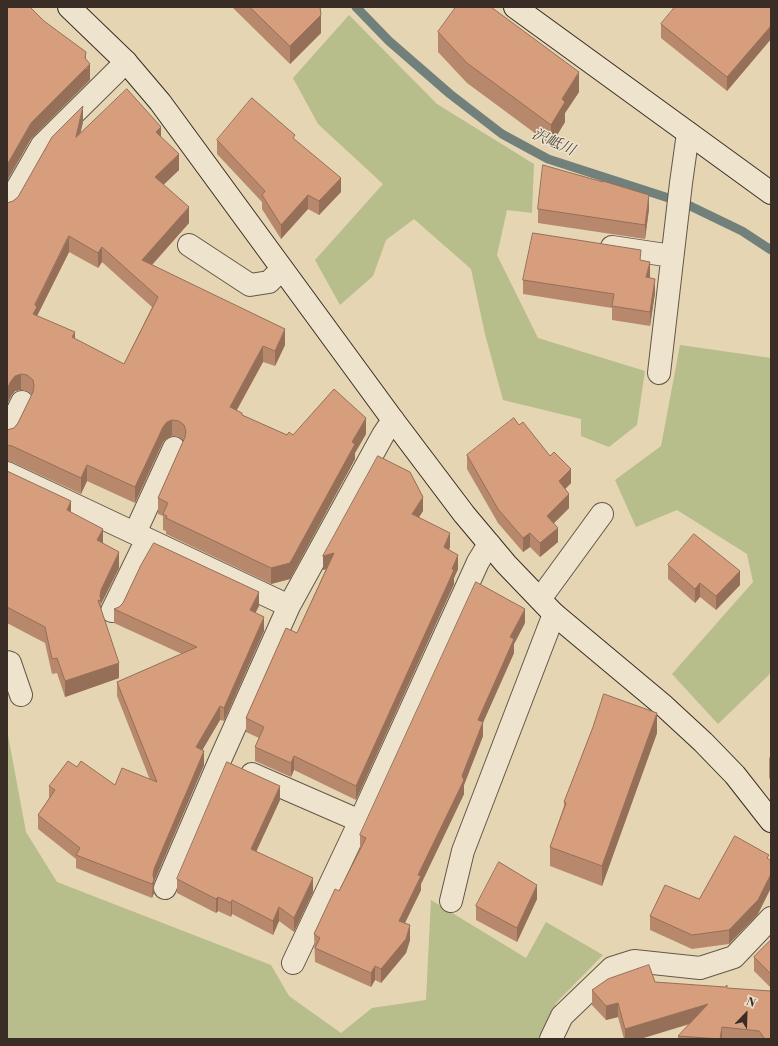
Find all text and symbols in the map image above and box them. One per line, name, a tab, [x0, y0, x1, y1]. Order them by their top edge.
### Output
water label: 沢岻川	[529, 126, 577, 160]
north arrow	[726, 994, 766, 1034]
text: N	[744, 995, 757, 1011]

